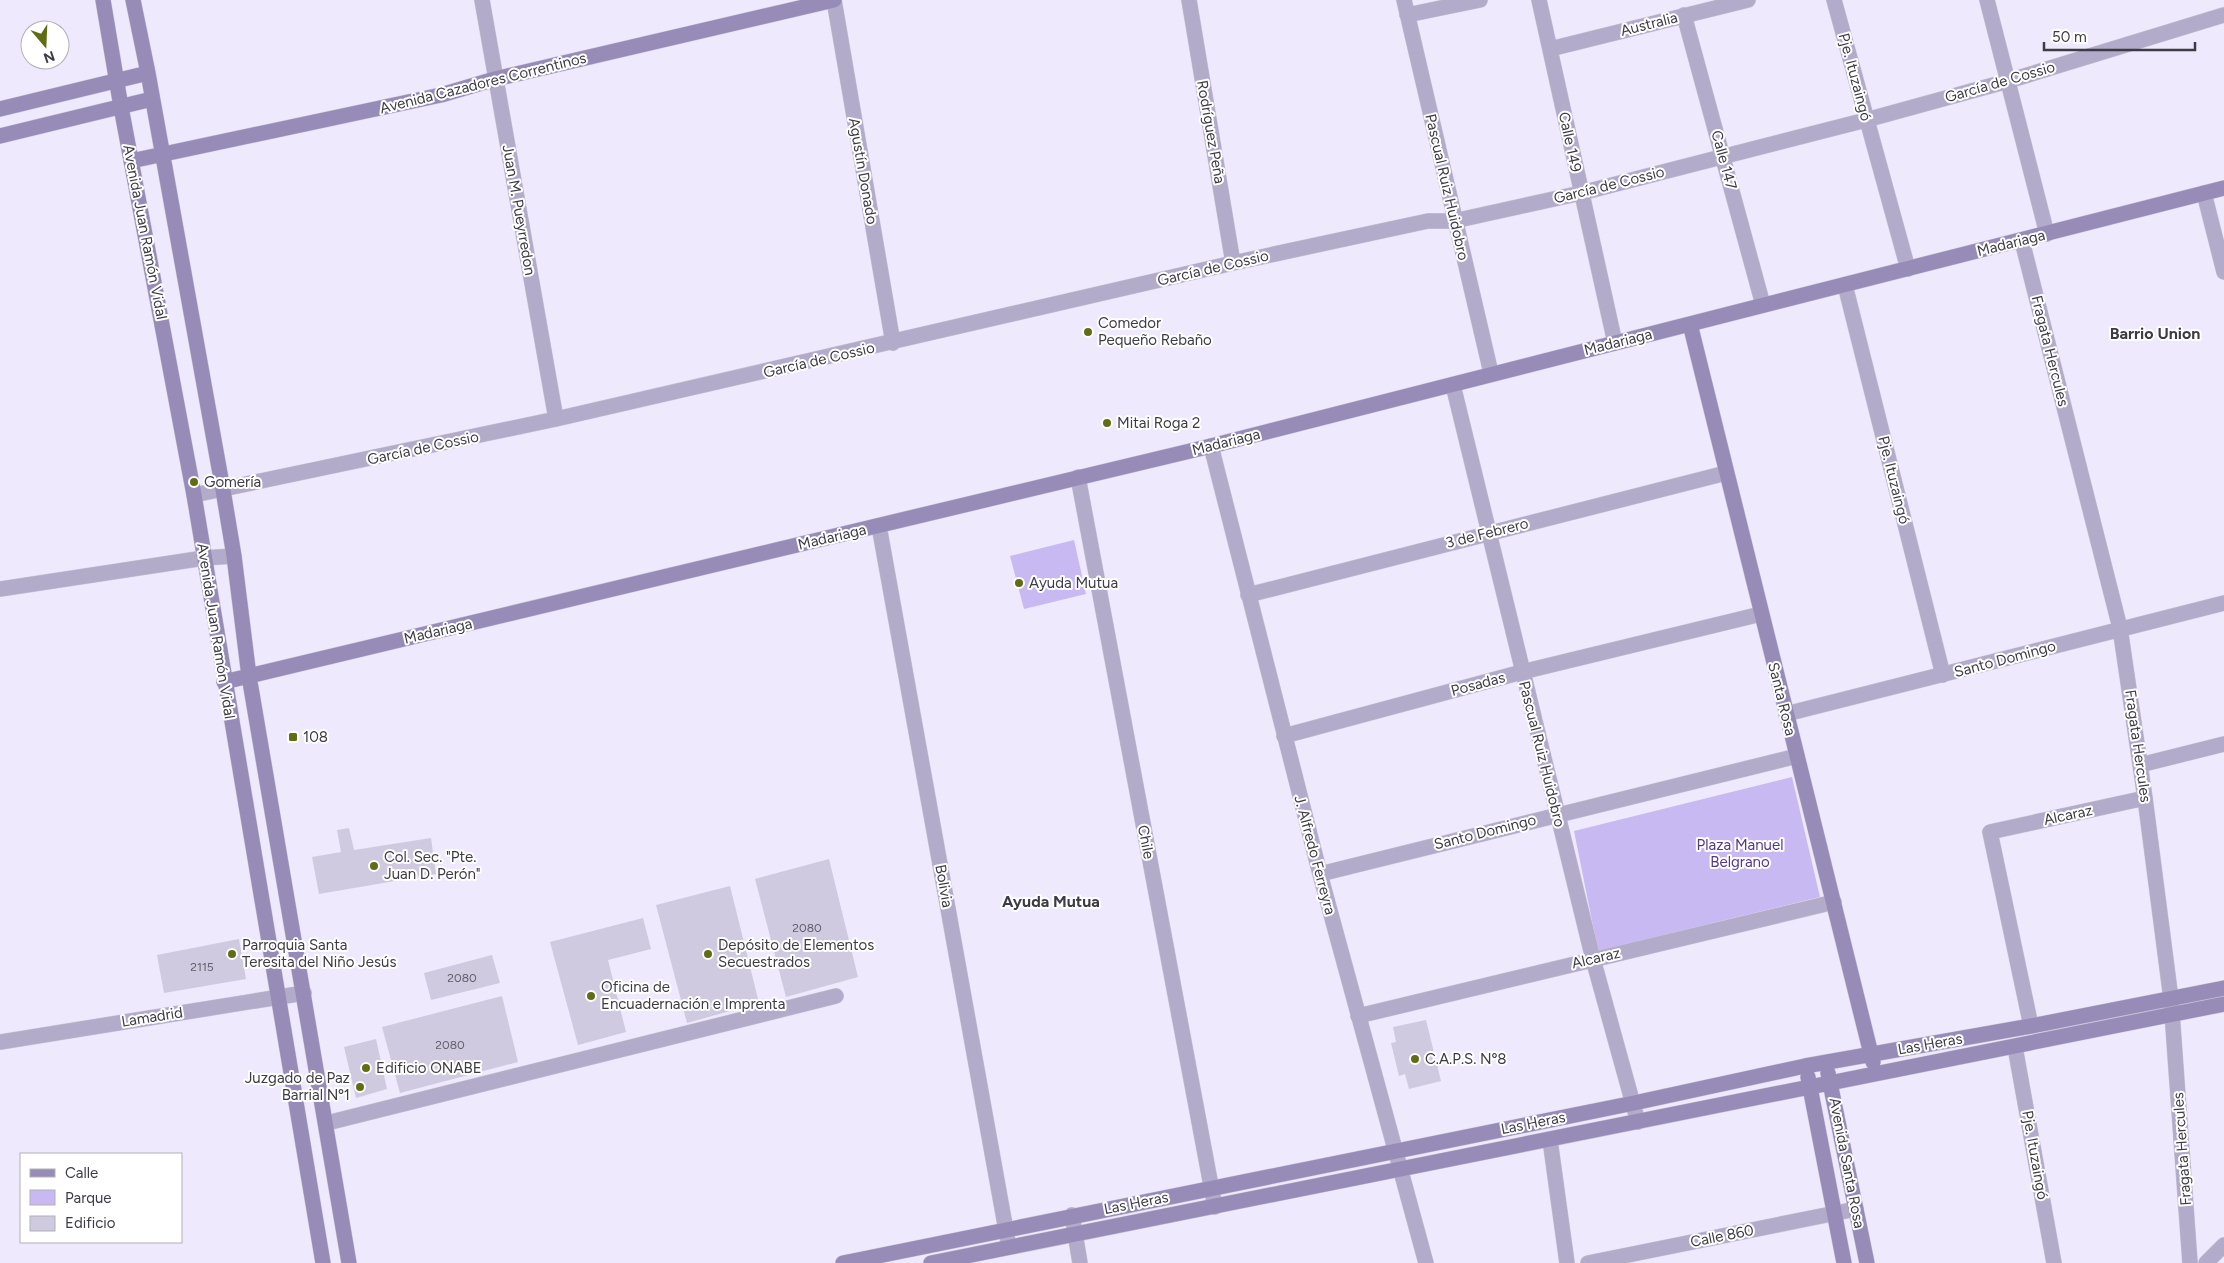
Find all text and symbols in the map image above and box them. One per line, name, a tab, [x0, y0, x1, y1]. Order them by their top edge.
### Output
street label: Australia	[1619, 8, 1679, 40]
north arrow	[20, 20, 70, 70]
scale bar	[2044, 20, 2195, 52]
text: 50 m	[2052, 28, 2087, 46]
street label: Pje. Ituzaingó	[1835, 31, 1875, 123]
text: N	[41, 47, 57, 67]
street label: Avenida Cazadores Correntinos	[378, 49, 588, 117]
street label: García de Cossio	[1943, 58, 2057, 106]
street label: Rodríguez Peña	[1193, 79, 1229, 185]
street label: Calle 149	[1555, 110, 1585, 174]
street label: Pascual Ruiz Huidobro	[1421, 112, 1473, 262]
street label: Agustín Donado	[845, 116, 881, 226]
street label: Calle 147	[1707, 128, 1741, 192]
street label: Avenida Juan Ramón Vidal	[119, 143, 171, 321]
street label: Juan M. Pueyrredon	[499, 143, 539, 277]
street label: García de Cossio	[1552, 162, 1666, 207]
street label: Madariaga	[1975, 226, 2047, 260]
street label: García de Cossio	[1156, 246, 1271, 290]
street label: Fragata Hercules	[2028, 294, 2072, 408]
place label: Comedor Pequeño Rebaño	[1098, 314, 1212, 349]
district label: Barrio Union	[2110, 324, 2200, 343]
street label: Madariaga	[1582, 325, 1654, 359]
marker: Comedor Pequeño Rebaño	[1082, 326, 1094, 338]
street label: García de Cossio	[762, 338, 877, 382]
place label: Mitai Roga 2	[1117, 414, 1200, 432]
marker: Mitai Roga 2	[1101, 417, 1113, 429]
street label: Madariaga	[1190, 425, 1262, 459]
street label: García de Cossio	[366, 427, 481, 469]
street label: Pje. Ituzaingó	[1874, 434, 1914, 526]
place label: Gomería	[204, 473, 261, 491]
marker: Gomería	[188, 476, 200, 488]
street label: 3 de Febrero	[1444, 514, 1531, 552]
street label: Madariaga	[796, 520, 868, 554]
street label: Avenida Juan Ramón Vidal	[193, 542, 239, 720]
place label: Ayuda Mutua	[1029, 574, 1118, 592]
marker: Ayuda Mutua	[1013, 577, 1025, 589]
street label: Madariaga	[402, 614, 474, 648]
street label: Santo Domingo	[1952, 637, 2058, 681]
street label: Santa Rosa	[1764, 660, 1800, 738]
street label: Posadas	[1449, 668, 1507, 700]
street label: Pascual Ruiz Huidobro	[1515, 679, 1569, 829]
street label: Fragata Hercules	[2121, 688, 2155, 804]
place label: 108	[303, 728, 328, 746]
marker: 108	[287, 731, 299, 743]
street label: J. Alfredo Ferreyra	[1290, 793, 1340, 917]
street label: Alcaraz	[2042, 801, 2094, 829]
street label: Santo Domingo	[1432, 811, 1538, 853]
street label: Chile	[1134, 824, 1158, 860]
park label: Plaza Manuel Belgrano	[1697, 836, 1783, 871]
place label: Col. Sec. "Pte. Juan D. Perón"	[384, 848, 481, 883]
marker: Col. Sec. "Pte. Juan D. Perón"	[368, 860, 380, 872]
street label: Bolivia	[931, 863, 957, 909]
district label: Ayuda Mutua	[1002, 892, 1100, 911]
house number: 2080	[792, 921, 822, 935]
place label: Parroquia Santa Teresita del Niño Jesús	[242, 936, 396, 971]
place label: Depósito de Elementos Secuestrados	[718, 936, 874, 971]
street label: Alcaraz	[1570, 944, 1622, 972]
marker: Parroquia Santa Teresita del Niño Jesús	[226, 948, 238, 960]
marker: Depósito de Elementos Secuestrados	[702, 948, 714, 960]
house number: 2115	[190, 960, 214, 974]
house number: 2080	[447, 971, 477, 985]
place label: Oficina de Encuadernación e Imprenta	[601, 978, 785, 1013]
marker: Oficina de Encuadernación e Imprenta	[585, 990, 597, 1002]
street label: Lamadrid	[120, 1003, 184, 1031]
street label: Las Heras	[1896, 1029, 1964, 1059]
house number: 2080	[435, 1038, 465, 1052]
place label: C.A.P.S. Nº8	[1425, 1050, 1506, 1068]
marker: C.A.P.S. Nº8	[1409, 1053, 1421, 1065]
place label: Edificio ONABE	[376, 1059, 482, 1077]
marker: Edificio ONABE	[360, 1062, 372, 1074]
place label: Juzgado de Paz Barrial Nº1	[245, 1069, 350, 1104]
marker: Juzgado de Paz Barrial Nº1	[354, 1081, 366, 1093]
street label: Fragata Hercules	[2169, 1092, 2195, 1206]
street label: Avenida Santa Rosa	[1826, 1096, 1868, 1230]
street label: Las Heras	[1499, 1108, 1567, 1138]
street label: Pje. Ituzaingó	[2018, 1109, 2052, 1201]
legend	[20, 1153, 182, 1243]
text: Calle	[65, 1164, 98, 1182]
street label: Las Heras	[1102, 1188, 1170, 1218]
text: Parque	[65, 1189, 112, 1207]
text: Edificio	[65, 1214, 116, 1232]
street label: Calle 860	[1689, 1221, 1755, 1251]

